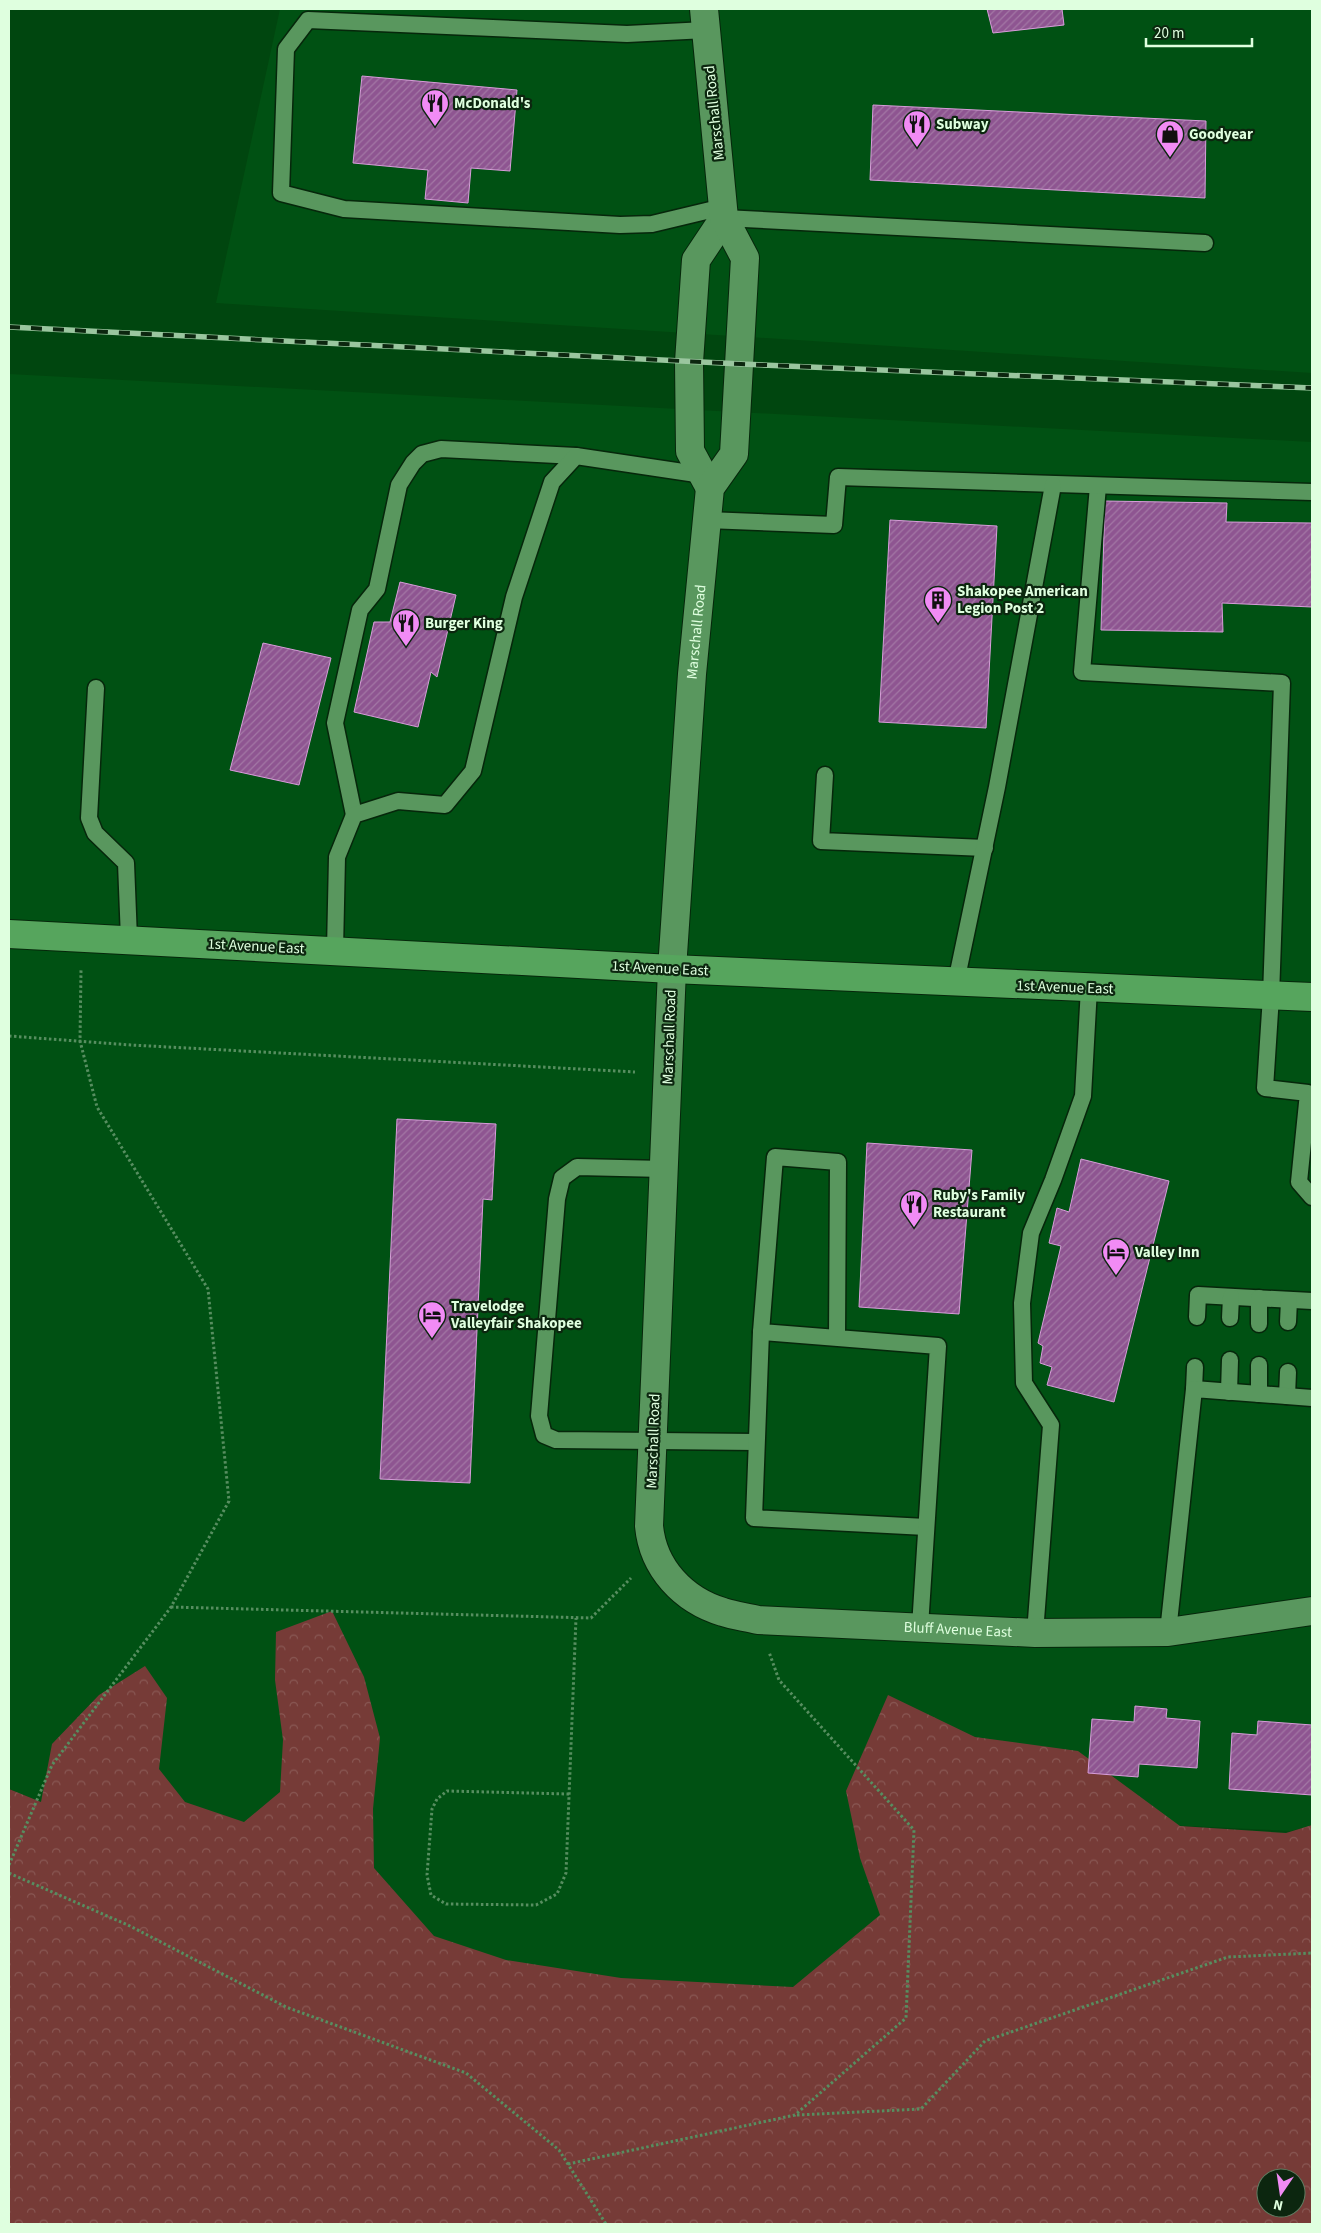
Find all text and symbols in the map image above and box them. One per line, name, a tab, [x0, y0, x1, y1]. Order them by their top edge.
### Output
scale bar	[1146, 15, 1252, 47]
text: 20 m	[1154, 23, 1184, 44]
street label: Marschall Road	[699, 64, 730, 161]
restaurant icon: McDonald's	[420, 88, 450, 127]
place label: McDonald's	[454, 93, 531, 114]
restaurant icon: Subway	[902, 109, 932, 148]
place label: Subway	[936, 114, 989, 135]
shop icon: Goodyear	[1155, 119, 1185, 158]
place label: Goodyear	[1189, 124, 1253, 145]
place label: Shakopee American Legion Post 2	[957, 581, 1088, 619]
street label: Marschall Road	[682, 583, 712, 680]
building icon: Shakopee American Legion Post 2	[923, 585, 953, 624]
restaurant icon: Burger King	[391, 608, 421, 647]
place label: Burger King	[425, 613, 503, 634]
street label: 1st Avenue East	[207, 933, 305, 960]
street label: 1st Avenue East	[611, 955, 709, 982]
street label: 1st Avenue East	[1016, 975, 1114, 1000]
street label: Marschall Road	[657, 989, 682, 1085]
place label: Ruby's Family Restaurant	[933, 1185, 1025, 1223]
restaurant icon: Ruby's Family Restaurant	[899, 1189, 929, 1228]
hotel icon: Valley Inn	[1101, 1237, 1131, 1276]
place label: Valley Inn	[1134, 1242, 1199, 1263]
place label: Travelodge Valleyfair Shakopee	[450, 1296, 582, 1334]
hotel icon: Travelodge Valleyfair Shakopee	[417, 1300, 447, 1339]
street label: Marschall Road	[641, 1393, 666, 1489]
street label: Bluff Avenue East	[903, 1617, 1013, 1643]
north arrow	[1256, 2168, 1306, 2218]
text: N	[1272, 2194, 1285, 2215]

